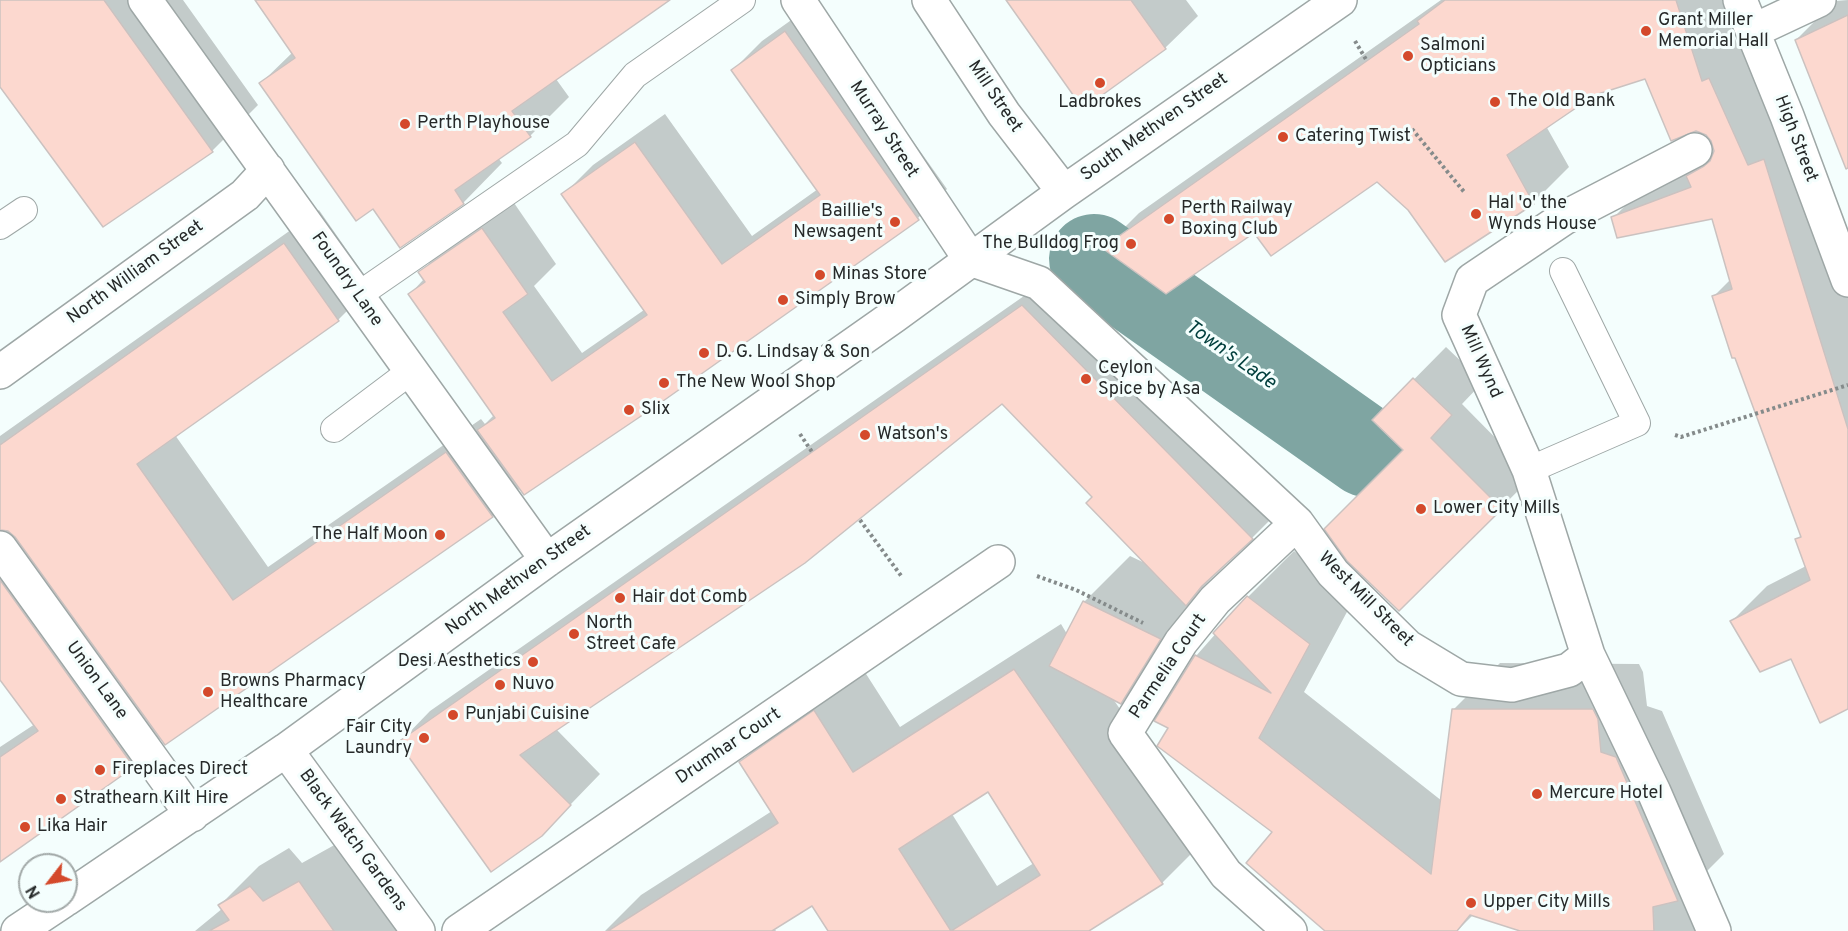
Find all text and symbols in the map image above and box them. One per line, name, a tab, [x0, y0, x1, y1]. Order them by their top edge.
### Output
place label: Grant Miller Memorial Hall	[1658, 10, 1769, 52]
marker: Grant Miller Memorial Hall	[1639, 24, 1653, 38]
place label: Salmoni Opticians	[1420, 35, 1496, 78]
marker: Salmoni Opticians	[1401, 49, 1415, 63]
street label: Mill Street	[962, 57, 1026, 137]
street label: South Methven Street	[1077, 69, 1233, 187]
marker: Ladbrokes	[1093, 76, 1107, 90]
street label: Murray Street	[844, 78, 922, 182]
place label: The Old Bank	[1507, 91, 1615, 113]
place label: Ladbrokes	[1058, 92, 1142, 114]
street label: High Street	[1769, 93, 1821, 185]
marker: The Old Bank	[1488, 95, 1502, 109]
place label: Perth Playhouse	[417, 113, 550, 135]
marker: Perth Playhouse	[398, 117, 412, 131]
place label: Catering Twist	[1295, 126, 1411, 148]
marker: Catering Twist	[1276, 130, 1290, 144]
place label: Hal 'o' the Wynds House	[1488, 193, 1597, 236]
place label: Perth Railway Boxing Club	[1181, 198, 1293, 240]
place label: Baillie's Newsagent	[793, 201, 883, 244]
marker: Hal 'o' the Wynds House	[1469, 207, 1483, 221]
marker: Perth Railway Boxing Club	[1162, 212, 1176, 226]
marker: Baillie's Newsagent	[888, 215, 902, 229]
street label: North William Street	[64, 216, 208, 330]
street label: Foundry Lane	[306, 229, 386, 331]
place label: The Bulldog Frog	[982, 233, 1119, 255]
marker: The Bulldog Frog	[1124, 237, 1138, 251]
place label: Minas Store	[832, 264, 927, 286]
marker: Minas Store	[813, 268, 827, 282]
place label: Simply Brow	[795, 289, 896, 311]
marker: Simply Brow	[776, 293, 790, 307]
water label: Town's Lade	[1180, 316, 1280, 396]
street label: Mill Wynd	[1454, 322, 1506, 402]
place label: D. G. Lindsay & Son	[716, 342, 870, 364]
marker: D. G. Lindsay & Son	[697, 346, 711, 360]
place label: Ceylon Spice by Asa	[1098, 358, 1200, 400]
place label: The New Wool Shop	[676, 372, 836, 394]
marker: Ceylon Spice by Asa	[1079, 372, 1093, 386]
marker: The New Wool Shop	[657, 376, 671, 390]
place label: Slix	[641, 399, 670, 421]
marker: Slix	[622, 403, 636, 417]
place label: Watson's	[877, 424, 948, 446]
marker: Watson's	[858, 428, 872, 442]
place label: Lower City Mills	[1433, 498, 1560, 520]
marker: Lower City Mills	[1414, 502, 1428, 516]
street label: North Methven Street	[442, 521, 596, 641]
place label: The Half Moon	[312, 524, 428, 546]
marker: The Half Moon	[433, 528, 447, 542]
street label: West Mill Street	[1313, 548, 1417, 652]
place label: Hair dot Comb	[632, 587, 747, 609]
marker: Hair dot Comb	[613, 591, 627, 605]
street label: Parmelia Court	[1126, 610, 1212, 724]
place label: North Street Cafe	[586, 613, 676, 656]
marker: North Street Cafe	[567, 627, 581, 641]
street label: Union Lane	[60, 638, 132, 724]
place label: Desi Aesthetics	[398, 651, 521, 673]
marker: Desi Aesthetics	[526, 655, 540, 669]
place label: Browns Pharmacy Healthcare	[220, 671, 366, 714]
place label: Nuvo	[512, 674, 554, 696]
marker: Nuvo	[493, 678, 507, 692]
marker: Browns Pharmacy Healthcare	[201, 685, 215, 699]
place label: Punjabi Cuisine	[465, 704, 589, 726]
street label: Drumhar Court	[672, 704, 786, 790]
marker: Punjabi Cuisine	[446, 708, 460, 722]
place label: Fair City Laundry	[345, 717, 412, 760]
marker: Fair City Laundry	[417, 731, 431, 745]
place label: Fireplaces Direct	[112, 759, 248, 781]
marker: Fireplaces Direct	[93, 763, 107, 777]
street label: Black Watch Gardens	[293, 766, 411, 916]
place label: Mercure Hotel	[1549, 783, 1663, 805]
marker: Mercure Hotel	[1530, 787, 1544, 801]
place label: Strathearn Kilt Hire	[73, 788, 229, 810]
marker: Strathearn Kilt Hire	[54, 792, 68, 806]
place label: Lika Hair	[37, 816, 108, 838]
marker: Lika Hair	[18, 820, 32, 834]
north arrow	[18, 853, 78, 913]
text: N	[23, 881, 46, 901]
place label: Upper City Mills	[1483, 892, 1610, 914]
marker: Upper City Mills	[1464, 896, 1478, 910]

